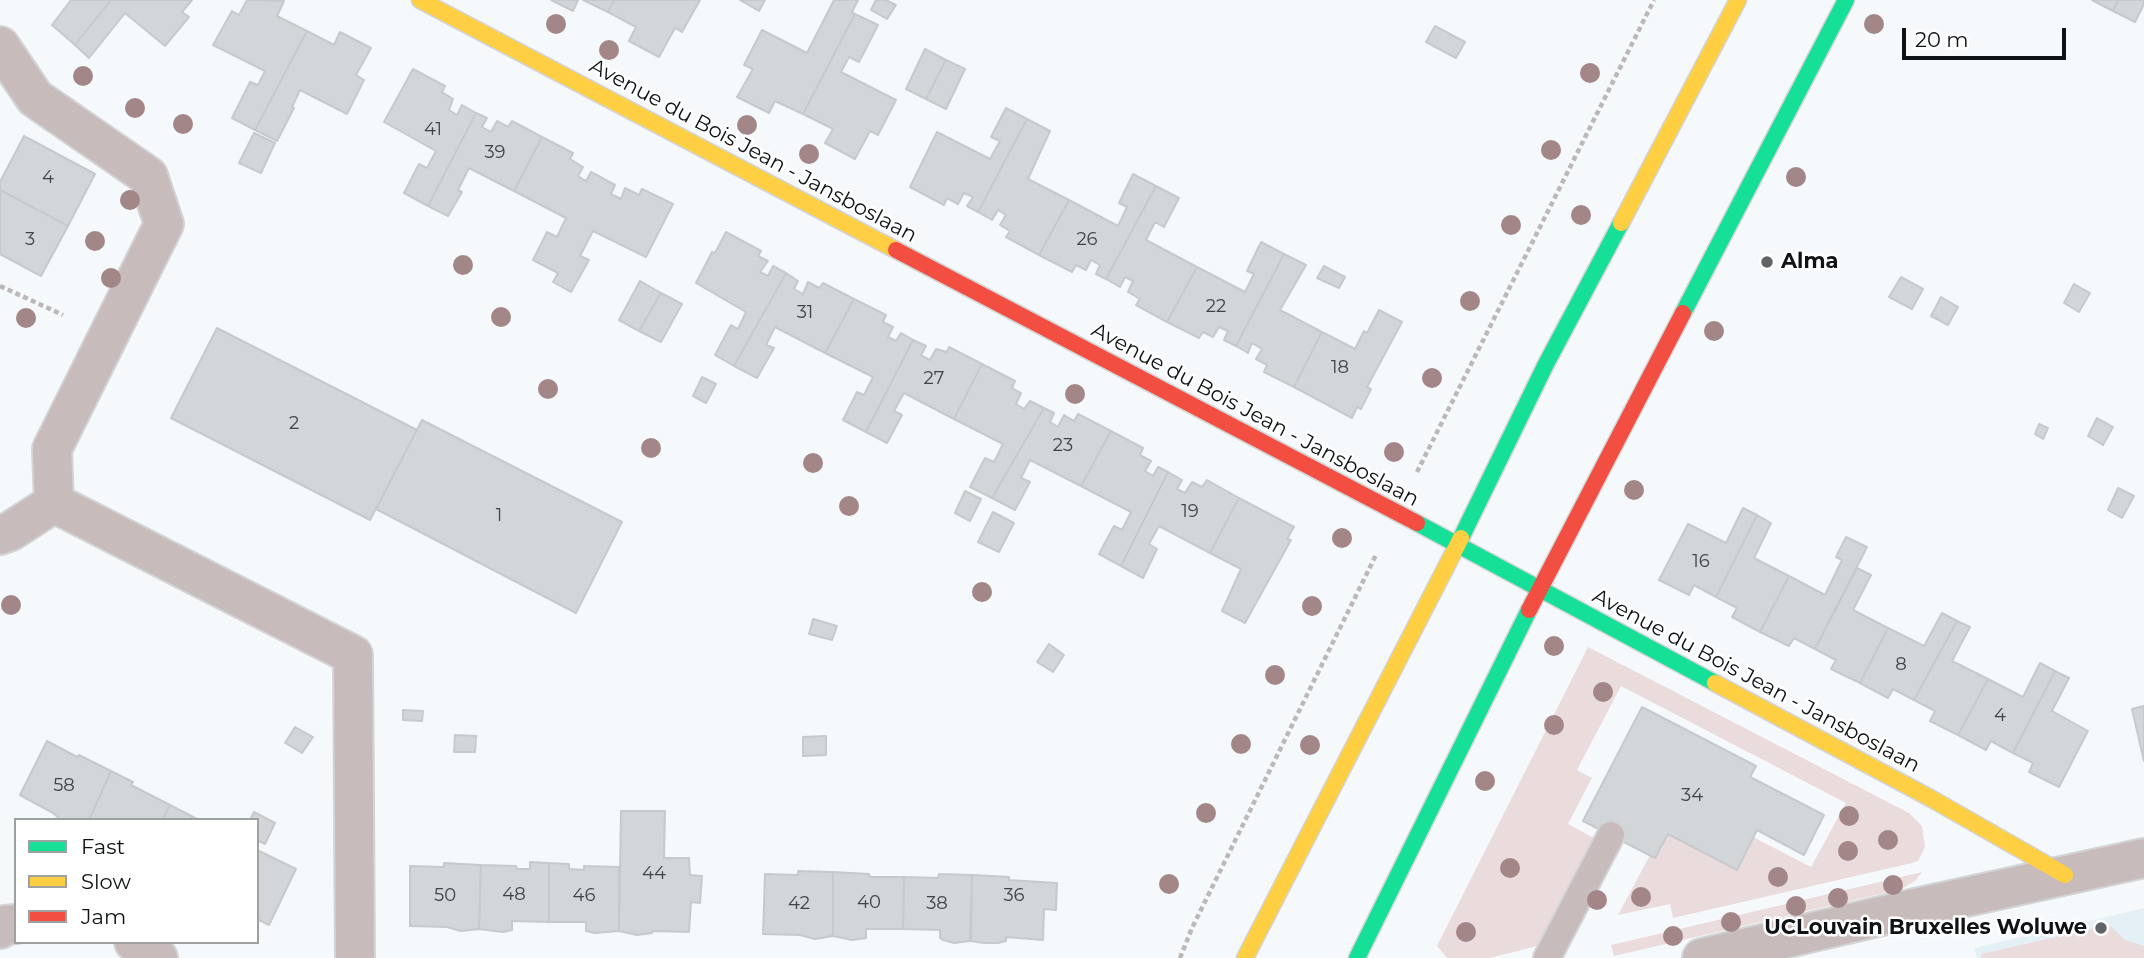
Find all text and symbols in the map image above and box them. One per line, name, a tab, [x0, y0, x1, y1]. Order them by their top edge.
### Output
scale bar	[1906, 14, 2070, 58]
text: 20 m	[1915, 27, 1969, 52]
street label: Avenue du Bois Jean - Jansboslaan	[585, 54, 921, 248]
house number: 41	[424, 119, 442, 141]
house number: 39	[484, 142, 506, 164]
house number: 4	[42, 167, 54, 189]
house number: 3	[25, 229, 35, 251]
house number: 26	[1076, 229, 1098, 251]
place label: Alma	[1781, 249, 1838, 275]
marker: Alma	[1759, 254, 1775, 270]
house number: 22	[1206, 296, 1226, 318]
house number: 31	[797, 302, 813, 324]
street label: Avenue du Bois Jean - Jansboslaan	[1087, 318, 1423, 512]
house number: 18	[1331, 357, 1349, 379]
house number: 27	[924, 368, 944, 390]
house number: 2	[289, 413, 299, 435]
house number: 23	[1053, 435, 1073, 457]
house number: 19	[1181, 501, 1199, 523]
house number: 1	[496, 505, 502, 527]
house number: 16	[1692, 551, 1710, 573]
street label: Avenue du Bois Jean - Jansboslaan	[1588, 584, 1924, 778]
house number: 8	[1895, 654, 1907, 676]
house number: 4	[1994, 705, 2006, 727]
house number: 58	[53, 775, 75, 797]
house number: 34	[1681, 785, 1703, 807]
legend	[14, 818, 259, 944]
text: Fast	[81, 834, 125, 859]
house number: 44	[642, 863, 666, 885]
text: Slow	[81, 869, 131, 894]
house number: 48	[502, 884, 526, 906]
house number: 50	[434, 885, 456, 907]
house number: 46	[573, 885, 595, 907]
house number: 36	[1003, 885, 1025, 907]
house number: 40	[857, 892, 881, 914]
house number: 42	[788, 893, 810, 915]
house number: 38	[926, 893, 948, 915]
text: Jam	[81, 904, 126, 929]
place label: UCLouvain Bruxelles Woluwe	[1764, 915, 2087, 941]
marker: UCLouvain Bruxelles Woluwe	[2093, 920, 2109, 936]

